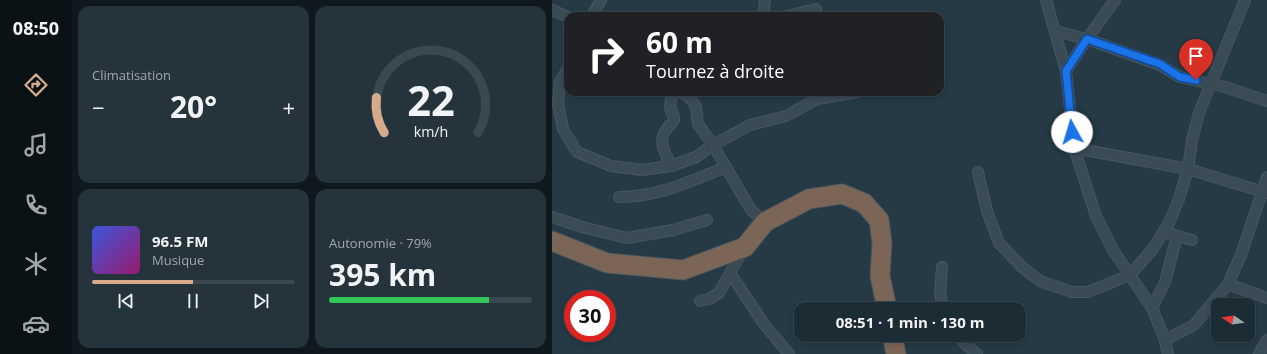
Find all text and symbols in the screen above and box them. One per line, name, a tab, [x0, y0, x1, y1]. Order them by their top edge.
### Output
text: 08:50	[13, 16, 59, 40]
text: 60 m	[646, 23, 713, 61]
icon: right	[580, 28, 632, 80]
pin	[1179, 39, 1213, 80]
icon: arrive	[1185, 45, 1207, 67]
text: Tournez à droite	[646, 59, 784, 83]
text: Climatisation	[92, 66, 171, 84]
icon: directions	[22, 71, 50, 99]
text: 22	[407, 71, 454, 127]
text: 20°	[170, 86, 217, 127]
text: −	[92, 92, 105, 122]
text: +	[282, 92, 295, 122]
position arrow	[1051, 111, 1093, 153]
text: km/h	[413, 121, 448, 140]
icon: music	[22, 131, 50, 159]
icon: phone	[22, 191, 50, 219]
text: 96.5 FM	[152, 231, 208, 251]
text: Autonomie · 79%	[329, 234, 432, 252]
icon: climate	[22, 250, 50, 278]
text: Musique	[152, 251, 204, 269]
text: 395 km	[329, 254, 436, 295]
icon: previous	[115, 290, 137, 312]
icon: pause	[182, 290, 204, 312]
icon: next	[250, 290, 272, 312]
speed limit sign: 30	[564, 290, 616, 342]
north arrow	[1211, 298, 1255, 342]
map controls	[1211, 298, 1255, 342]
icon: car	[22, 310, 50, 338]
text: 08:51 · 1 min · 130 m	[836, 312, 984, 332]

